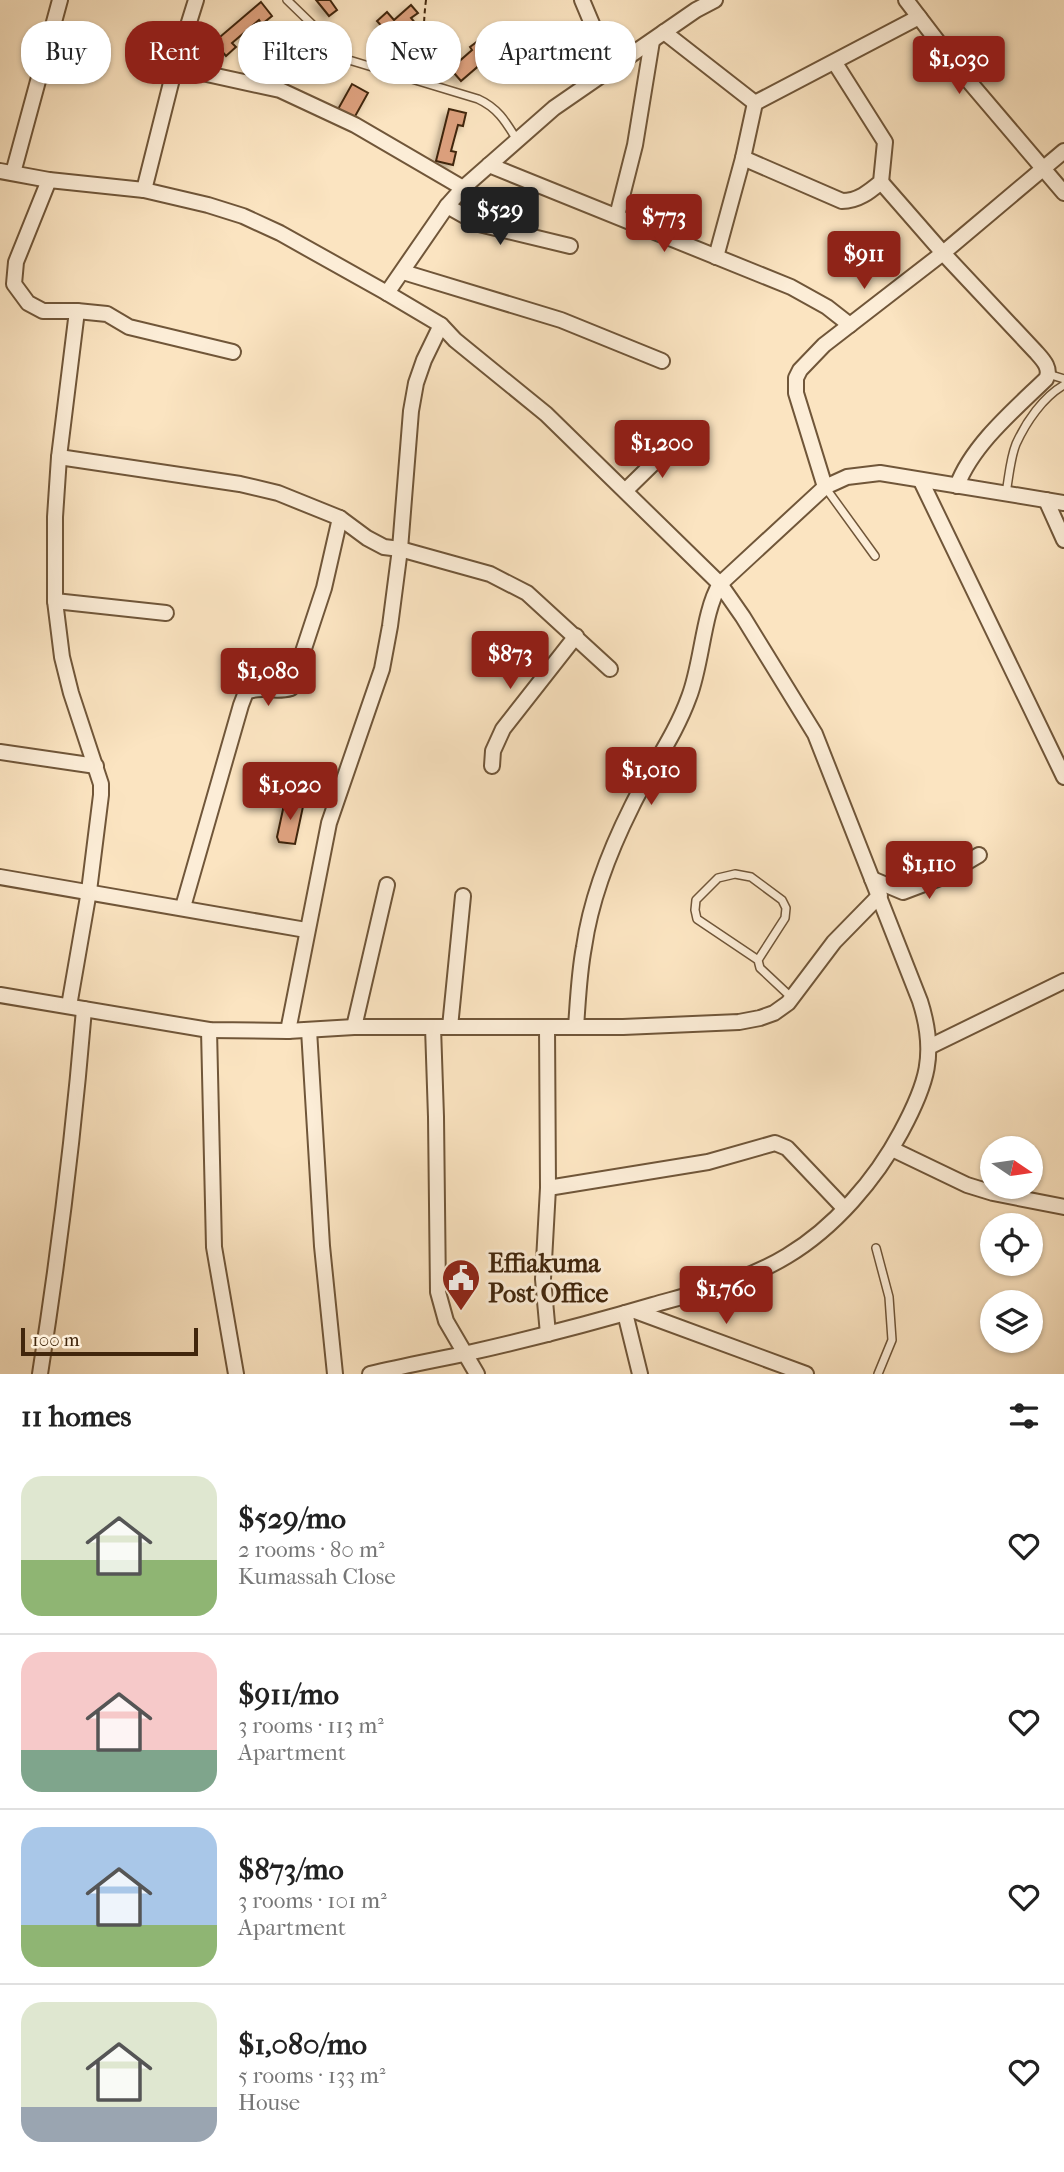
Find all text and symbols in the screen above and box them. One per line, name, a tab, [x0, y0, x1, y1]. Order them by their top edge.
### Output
chip: Buy	[21, 21, 111, 84]
chip: Rent	[125, 21, 224, 84]
chip: Filters	[238, 21, 352, 84]
chip: New	[366, 21, 461, 84]
chip: Apartment	[475, 21, 636, 84]
pin: $1,030	[902, 36, 1016, 96]
text: $1,030	[929, 45, 989, 72]
pin: $529	[459, 188, 541, 247]
pin: $773	[623, 194, 705, 254]
text: $529	[477, 196, 523, 223]
text: $773	[642, 203, 686, 230]
pin: $911	[823, 232, 905, 291]
text: $911	[843, 240, 885, 267]
pin: $1,200	[605, 420, 719, 480]
text: $1,200	[631, 429, 693, 456]
pin: $873	[469, 632, 551, 691]
text: $873	[488, 640, 532, 667]
pin: $1,080	[211, 648, 325, 708]
text: $1,080	[237, 657, 299, 684]
pin: $1,010	[594, 748, 708, 807]
text: $1,010	[622, 756, 680, 783]
pin: $1,020	[233, 762, 347, 822]
text: $1,020	[259, 771, 321, 798]
pin: $1,110	[872, 842, 986, 901]
text: $1,110	[902, 850, 956, 877]
north arrow	[980, 1136, 1043, 1199]
map controls	[980, 1136, 1043, 1353]
button: locate	[980, 1213, 1043, 1276]
place label: Effiakuma Post Office	[488, 1248, 609, 1309]
public building icon: Effiakuma Post Office	[440, 1257, 482, 1312]
pin: $1,760	[669, 1266, 783, 1326]
text: $1,760	[696, 1275, 756, 1302]
button: layers	[980, 1290, 1043, 1353]
scale bar	[21, 1325, 198, 1357]
text: 100 m	[32, 1329, 80, 1351]
icon: filters	[1005, 1397, 1043, 1435]
text: 11 homes	[21, 1399, 131, 1434]
text: $529/mo	[238, 1501, 346, 1536]
icon: home	[77, 1504, 161, 1588]
icon: heart	[1005, 1527, 1043, 1565]
text: 2 rooms · 80 m²	[238, 1536, 385, 1563]
text: Kumassah Close	[238, 1563, 396, 1590]
text: $911/mo	[238, 1677, 339, 1712]
icon: home	[77, 1680, 161, 1764]
icon: heart	[1005, 1703, 1043, 1741]
text: 3 rooms · 113 m²	[238, 1712, 384, 1739]
text: Apartment	[238, 1739, 346, 1766]
text: $873/mo	[238, 1852, 344, 1887]
icon: home	[77, 1855, 161, 1939]
icon: heart	[1005, 1878, 1043, 1916]
text: 3 rooms · 101 m²	[238, 1887, 387, 1914]
text: Apartment	[238, 1914, 346, 1941]
text: $1,080/mo	[238, 2027, 367, 2062]
icon: home	[77, 2030, 161, 2114]
icon: heart	[1005, 2053, 1043, 2091]
text: 5 rooms · 133 m²	[238, 2062, 385, 2089]
text: House	[238, 2089, 300, 2116]

